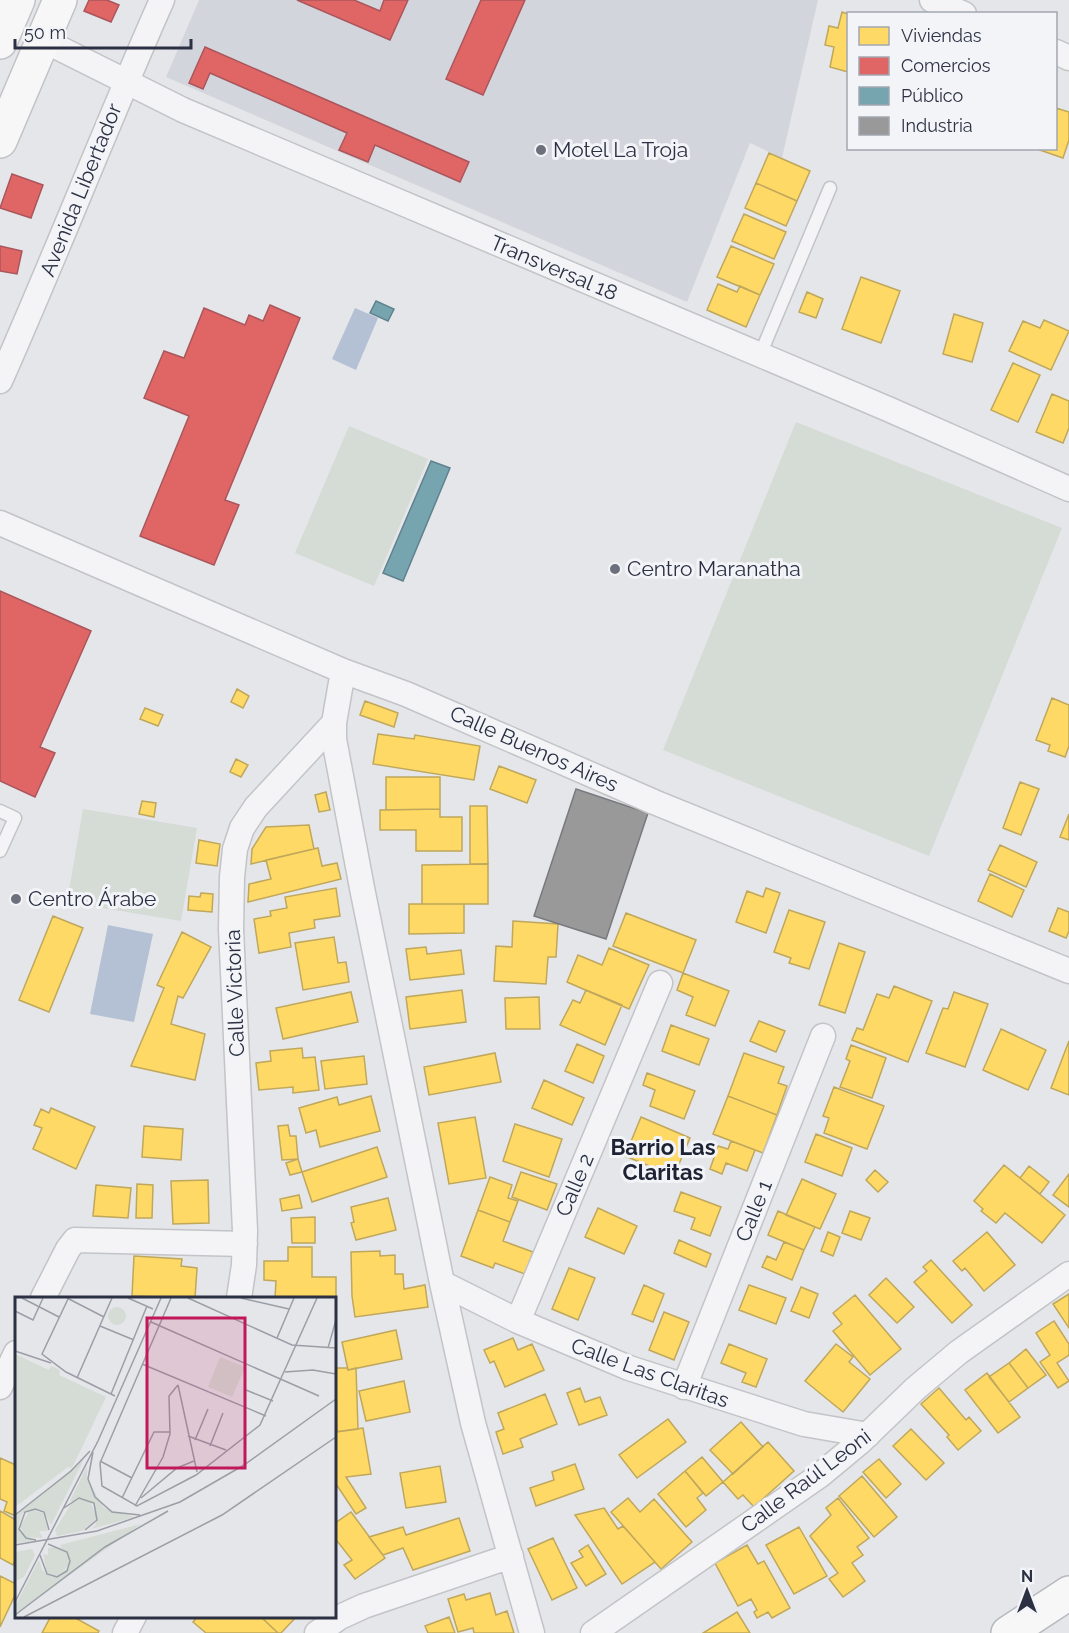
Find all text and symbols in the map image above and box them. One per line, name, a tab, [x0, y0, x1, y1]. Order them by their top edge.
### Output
scale bar	[15, 12, 190, 50]
legend	[847, 12, 1057, 150]
text: 50 m	[24, 22, 66, 43]
text: Viviendas	[901, 25, 982, 46]
text: Comercios	[901, 55, 991, 76]
text: Público	[901, 85, 964, 106]
street label: Avenida Libertador	[34, 99, 127, 280]
text: Industria	[901, 115, 973, 136]
place label: Motel La Troja	[553, 137, 688, 162]
marker: Motel La Troja	[534, 143, 548, 157]
street label: Transversal 18	[487, 229, 622, 306]
place label: Centro Maranatha	[627, 556, 801, 581]
marker: Centro Maranatha	[608, 562, 622, 576]
street label: Calle Buenos Aires	[446, 700, 622, 797]
place label: Centro Árabe	[28, 886, 156, 911]
marker: Centro Árabe	[9, 892, 23, 906]
street label: Calle Victoria	[220, 929, 249, 1057]
district label: Barrio Las Claritas	[610, 1134, 716, 1185]
street label: Calle 2	[550, 1150, 599, 1220]
street label: Calle 1	[730, 1176, 777, 1245]
inset map	[15, 1297, 336, 1618]
street label: Calle Las Claritas	[568, 1332, 733, 1413]
street label: Calle Raúl Leoni	[736, 1424, 876, 1538]
north arrow	[997, 1561, 1057, 1621]
text: N	[1021, 1567, 1033, 1586]

